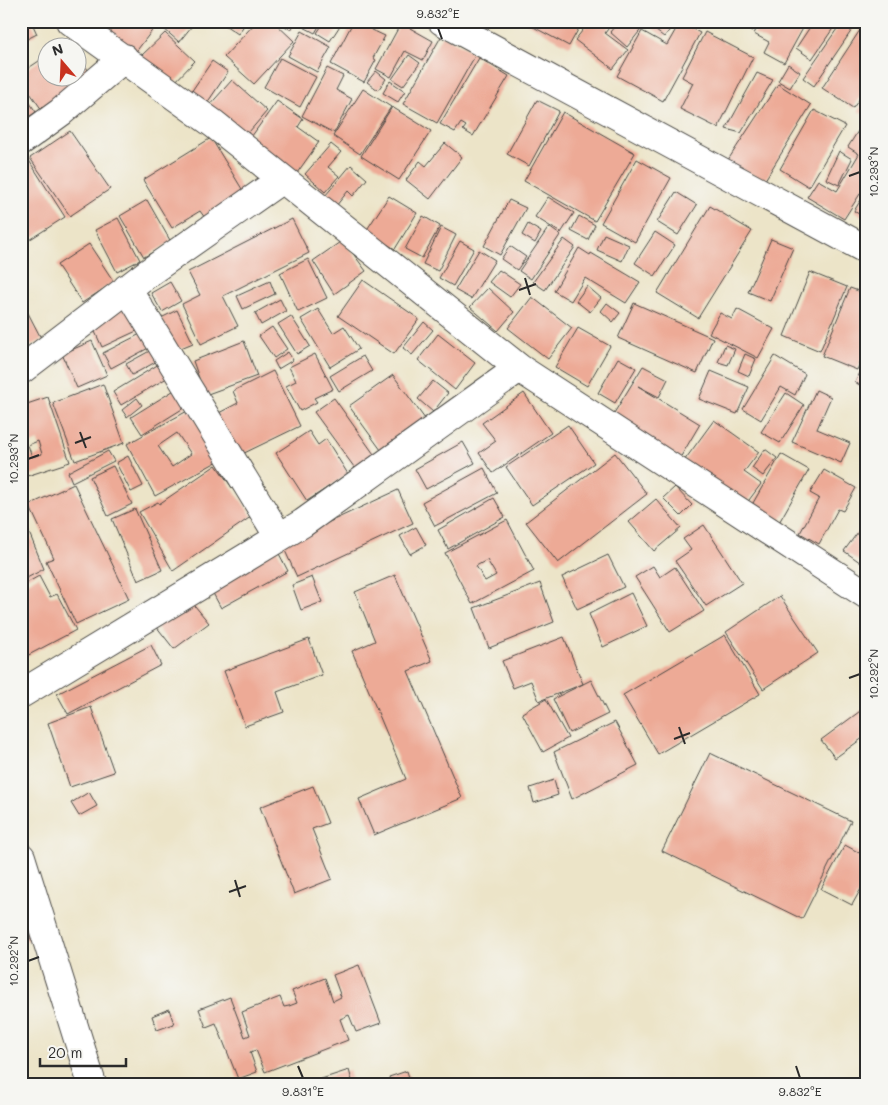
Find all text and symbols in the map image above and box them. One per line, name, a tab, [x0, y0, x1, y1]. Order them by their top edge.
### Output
text: 9.832°E	[416, 5, 460, 21]
north arrow	[38, 38, 88, 88]
text: N	[49, 39, 66, 60]
text: 10.293°N	[865, 147, 881, 197]
text: 10.293°N	[5, 434, 21, 484]
text: 10.292°N	[865, 649, 881, 699]
text: 10.292°N	[5, 936, 21, 986]
scale bar	[40, 1035, 126, 1067]
text: 20 m	[48, 1042, 82, 1062]
text: 9.831°E	[282, 1083, 324, 1099]
text: 9.832°E	[778, 1083, 822, 1099]

